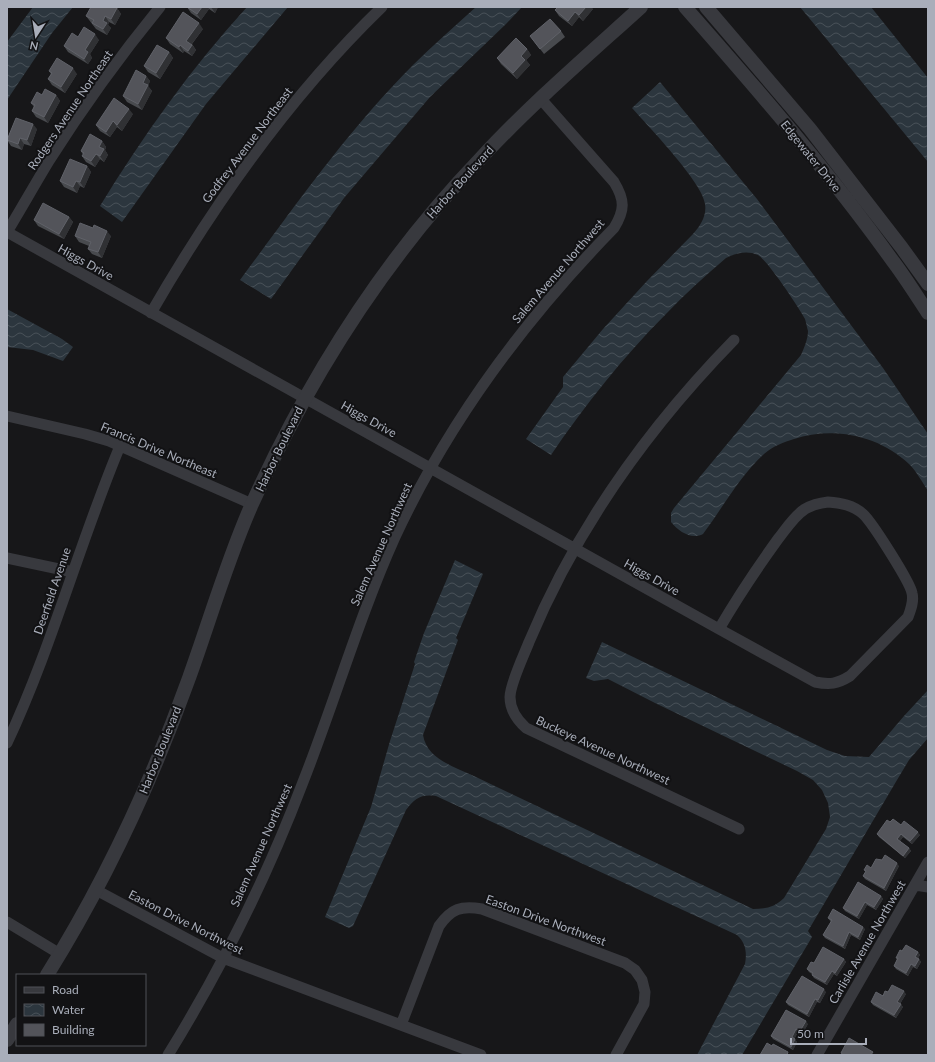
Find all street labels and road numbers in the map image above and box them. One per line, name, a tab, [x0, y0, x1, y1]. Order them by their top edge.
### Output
street label: Rodgers Avenue Northeast	[24, 47, 116, 173]
street label: Godfrey Avenue Northeast	[199, 84, 296, 206]
street label: Edgewater Drive	[778, 117, 844, 195]
street label: Harbor Boulevard	[423, 142, 497, 222]
street label: Salem Avenue Northwest	[509, 215, 608, 326]
street label: Higgs Drive	[56, 241, 116, 283]
street label: Higgs Drive	[339, 398, 399, 440]
street label: Harbor Boulevard	[252, 404, 306, 494]
street label: Francis Drive Northeast	[99, 419, 220, 482]
street label: Salem Avenue Northwest	[347, 479, 415, 608]
street label: Deerfield Avenue	[30, 545, 74, 637]
street label: Higgs Drive	[622, 556, 682, 598]
street label: Harbor Boulevard	[136, 704, 184, 796]
street label: Buckeye Avenue Northwest	[534, 712, 673, 788]
street label: Salem Avenue Northwest	[227, 780, 295, 909]
street label: Carlisle Avenue Northwest	[825, 877, 909, 1006]
street label: Easton Drive Northwest	[126, 887, 247, 958]
street label: Easton Drive Northwest	[484, 891, 609, 949]

